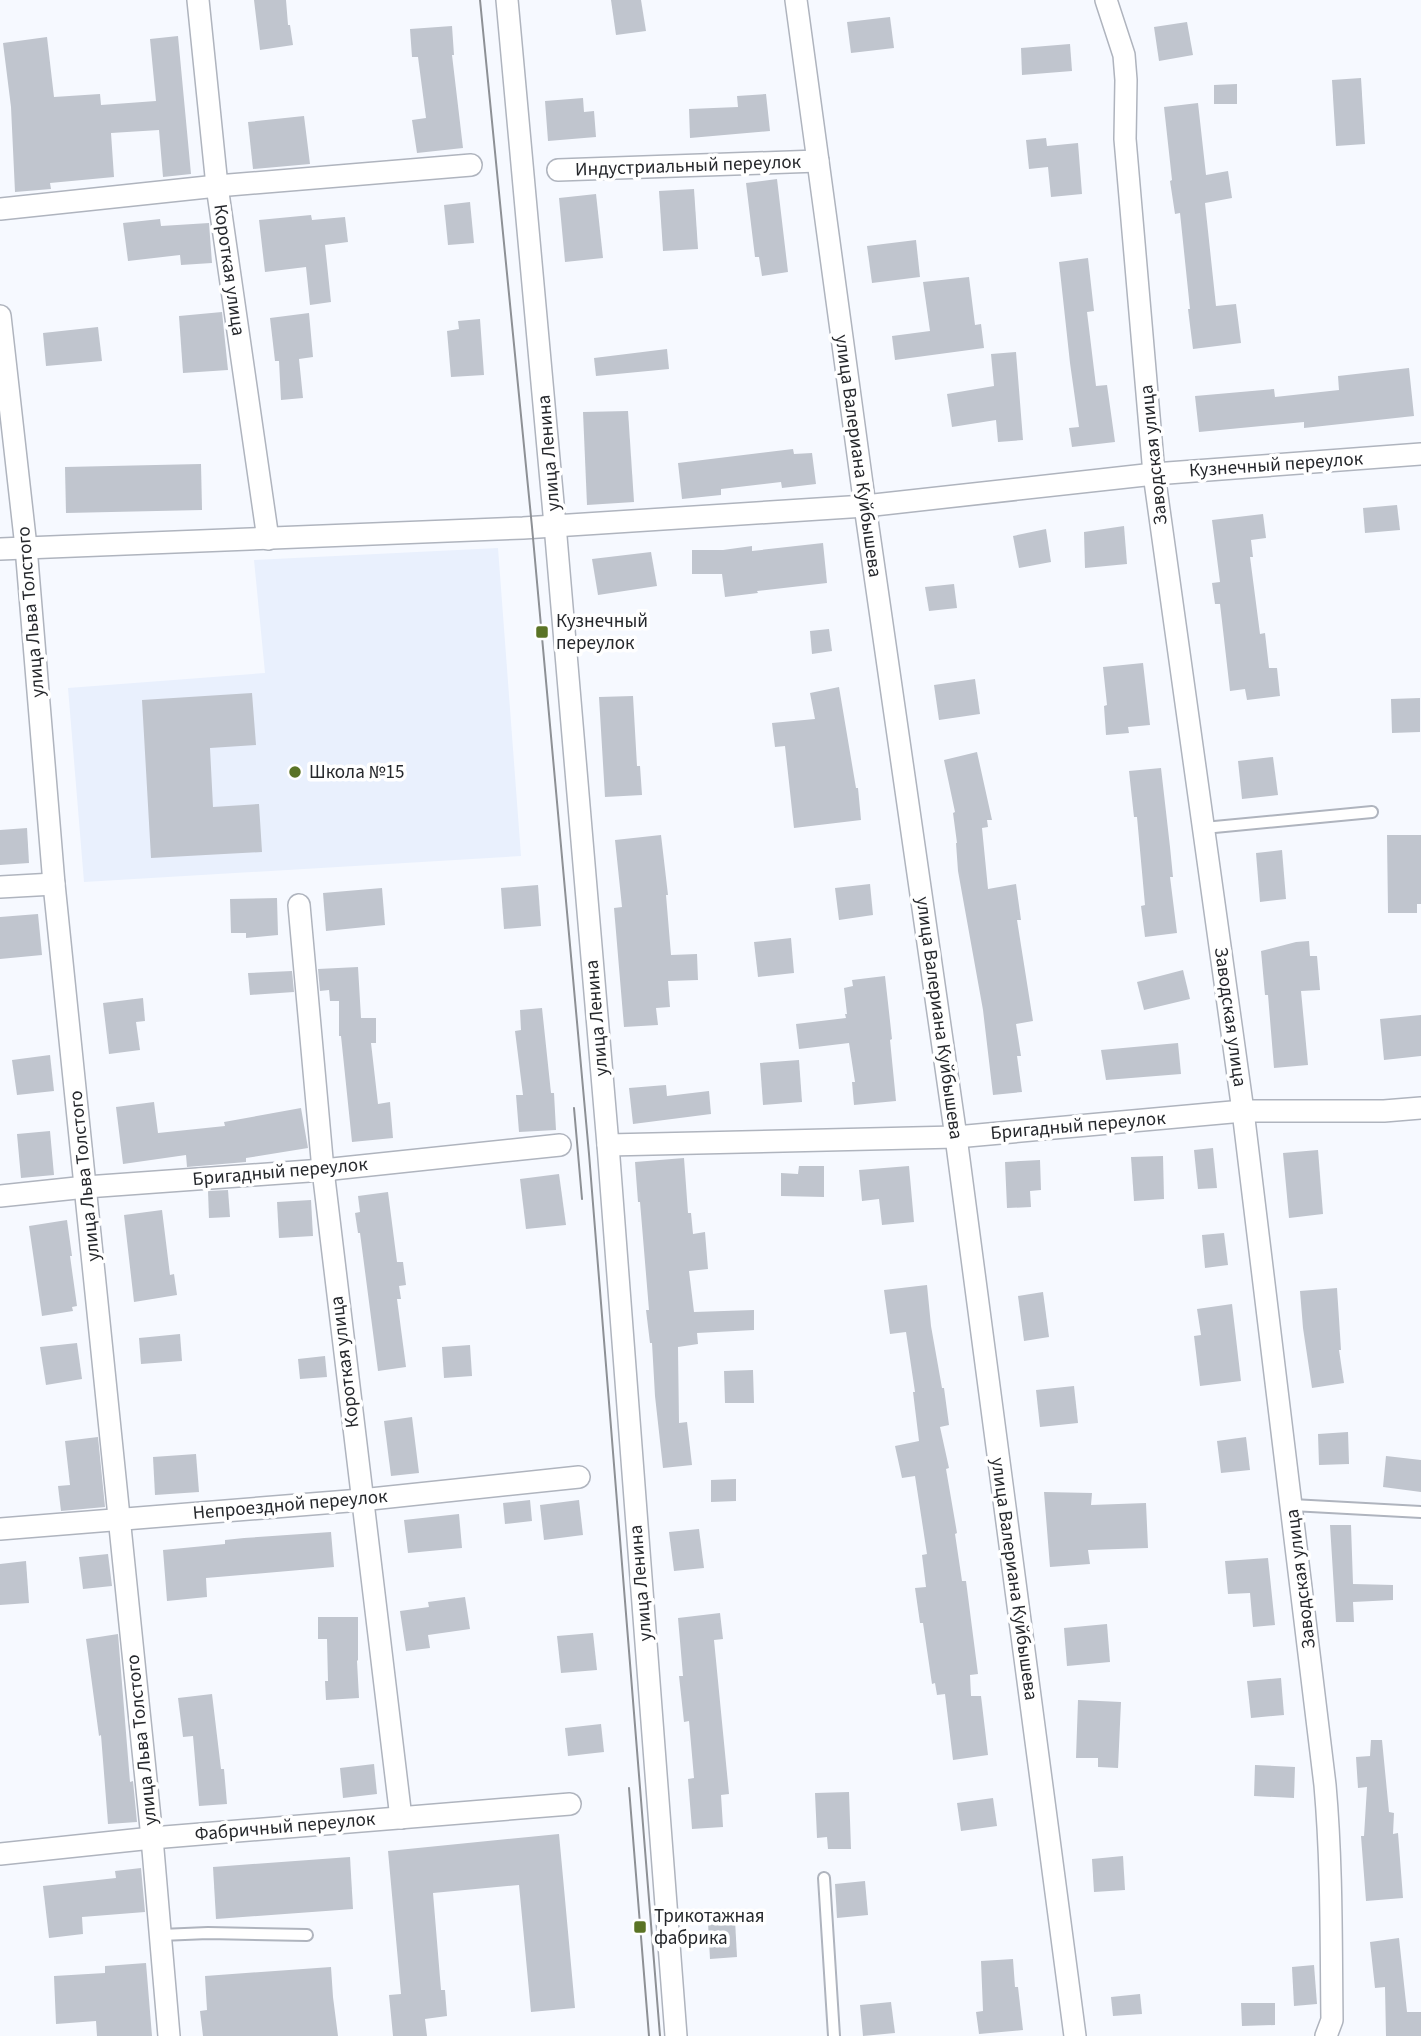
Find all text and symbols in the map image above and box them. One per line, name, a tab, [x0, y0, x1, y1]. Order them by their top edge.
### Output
street label: Индустриальный переулок	[575, 149, 802, 183]
street label: Короткая улица	[206, 202, 252, 338]
street label: улица Валериана Куйбышева	[828, 333, 888, 579]
street label: Заводская улица	[1133, 383, 1175, 527]
street label: улица Ленина	[530, 394, 568, 512]
street label: Кузнечный переулок	[1188, 445, 1364, 485]
street label: улица Льва Толстого	[10, 525, 52, 699]
place label: Кузнечный переулок	[556, 608, 648, 657]
marker: Кузнечный переулок	[534, 624, 550, 640]
place label: Школа №15	[309, 759, 404, 786]
marker: Школа №15	[287, 764, 303, 780]
street label: улица Валериана Куйбышева	[909, 895, 969, 1141]
street label: Заводская улица	[1207, 945, 1253, 1089]
street label: улица Ленина	[578, 959, 616, 1077]
street label: улица Льва Толстого	[63, 1089, 107, 1263]
street label: Бригадный переулок	[989, 1105, 1167, 1147]
street label: Бригадный переулок	[191, 1151, 369, 1193]
street label: Короткая улица	[324, 1295, 366, 1429]
street label: улица Валериана Куйбышева	[984, 1456, 1044, 1702]
street label: Непроездной переулок	[191, 1483, 389, 1527]
street label: Заводская улица	[1279, 1507, 1323, 1651]
street label: улица Ленина	[622, 1524, 660, 1642]
street label: улица Льва Толстого	[120, 1653, 164, 1827]
street label: Фабричный переулок	[194, 1806, 377, 1848]
place label: Трикотажная фабрика	[654, 1903, 765, 1952]
marker: Трикотажная фабрика	[632, 1919, 648, 1935]

